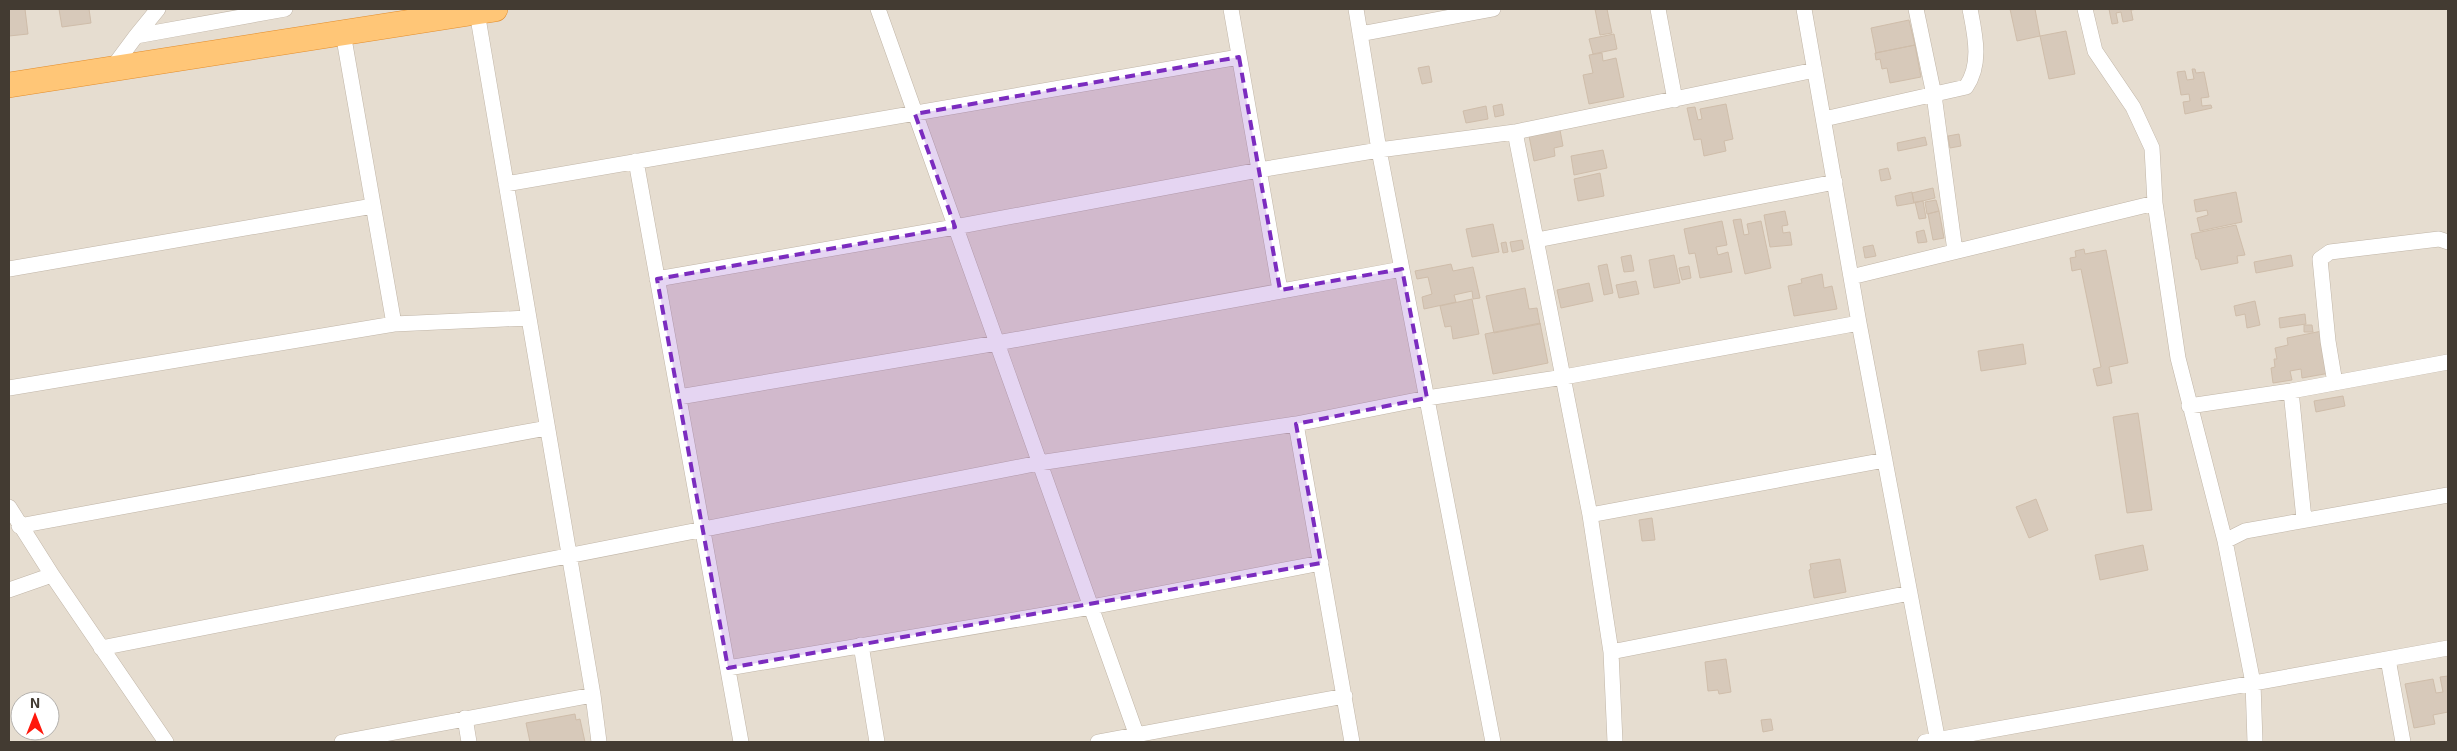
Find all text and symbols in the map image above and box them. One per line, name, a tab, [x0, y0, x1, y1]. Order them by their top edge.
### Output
north arrow	[10, 691, 60, 741]
text: N	[30, 694, 40, 711]

